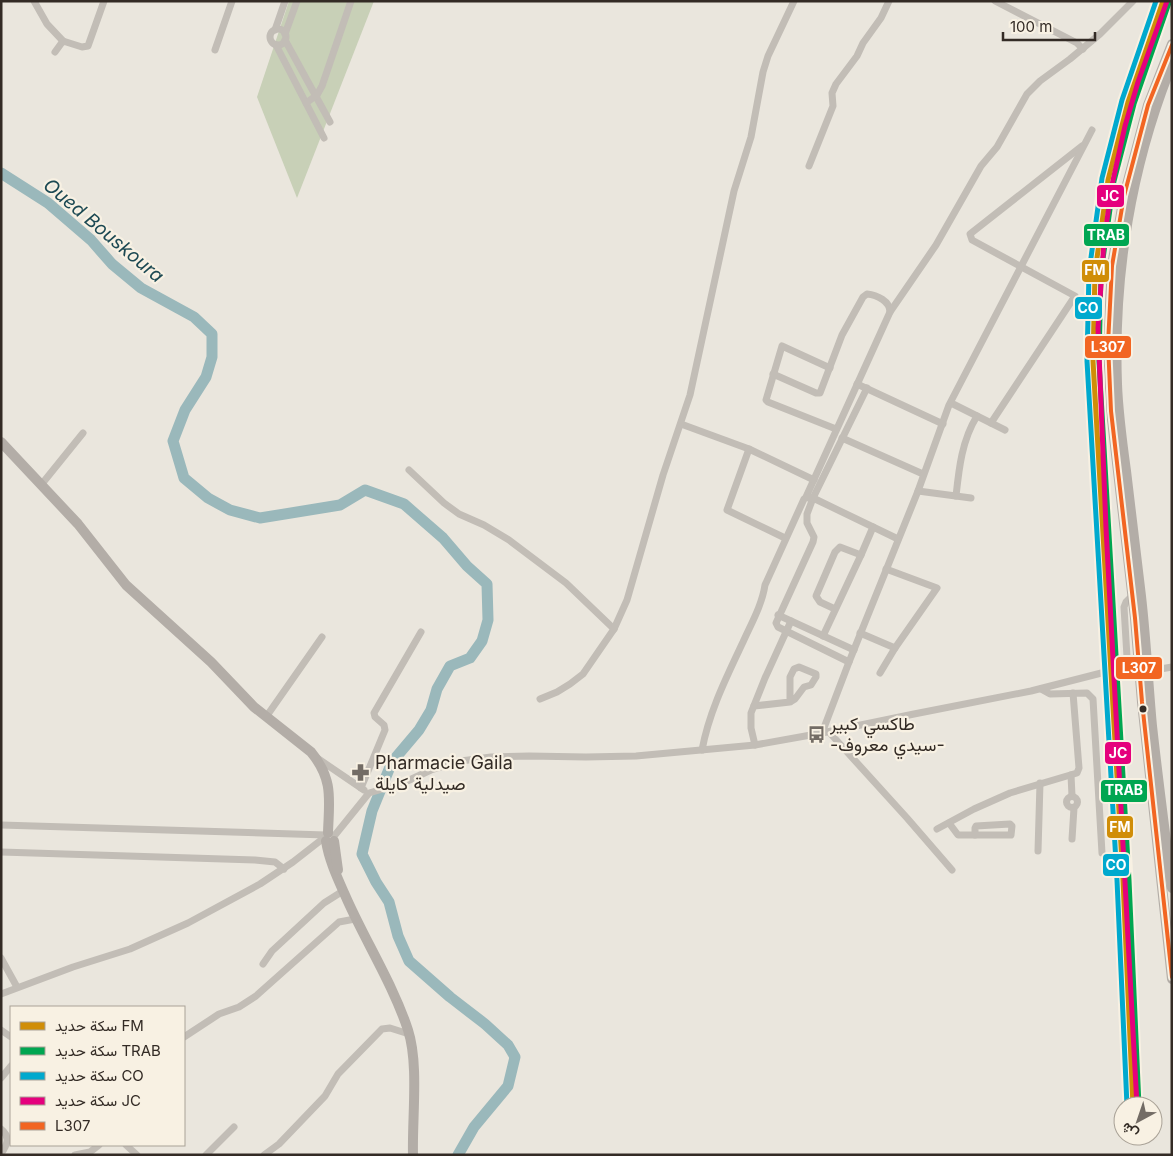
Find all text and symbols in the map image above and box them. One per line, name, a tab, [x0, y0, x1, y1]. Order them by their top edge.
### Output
scale bar	[1003, 10, 1096, 42]
text: 100 m	[1010, 17, 1052, 36]
water label: Oued Bouskoura	[39, 173, 169, 288]
line badge: JC	[1096, 184, 1125, 208]
text: JC	[1101, 187, 1119, 204]
line badge: TRAB	[1083, 223, 1130, 247]
text: TRAB	[1087, 226, 1125, 243]
line badge: FM	[1081, 259, 1110, 283]
text: FM	[1084, 261, 1106, 278]
line badge: CO	[1074, 296, 1103, 320]
text: CO	[1077, 299, 1099, 316]
line badge: L307	[1084, 335, 1132, 359]
text: L307	[1091, 338, 1125, 355]
line badge: L307	[1115, 656, 1163, 680]
text: L307	[1122, 659, 1156, 676]
unlabelled marker	[1138, 704, 1148, 714]
place label: طاكسي كبير -سيدي معروف-	[829, 713, 945, 760]
bus stop icon: طاكسي كبير -سيدي معروف-	[806, 724, 826, 744]
line badge: JC	[1104, 741, 1132, 765]
text: JC	[1109, 744, 1127, 761]
place label: Pharmacie Gaila صيدلية كايلة	[375, 752, 513, 794]
pharmacy icon: Pharmacie Gaila صيدلية كايلة	[351, 763, 371, 783]
line badge: TRAB	[1100, 779, 1148, 803]
text: TRAB	[1105, 781, 1143, 798]
line badge: FM	[1106, 815, 1134, 839]
text: FM	[1109, 818, 1131, 835]
line badge: CO	[1102, 853, 1130, 877]
text: CO	[1105, 856, 1127, 873]
legend	[10, 1006, 185, 1146]
text: سكة حديد FM	[55, 1016, 144, 1035]
text: سكة حديد TRAB	[55, 1041, 161, 1060]
text: سكة حديد CO	[55, 1066, 144, 1085]
text: سكة حديد JC	[55, 1091, 141, 1110]
north arrow	[1113, 1096, 1163, 1146]
text: L307	[55, 1116, 90, 1135]
text: ش	[1117, 1119, 1142, 1143]

